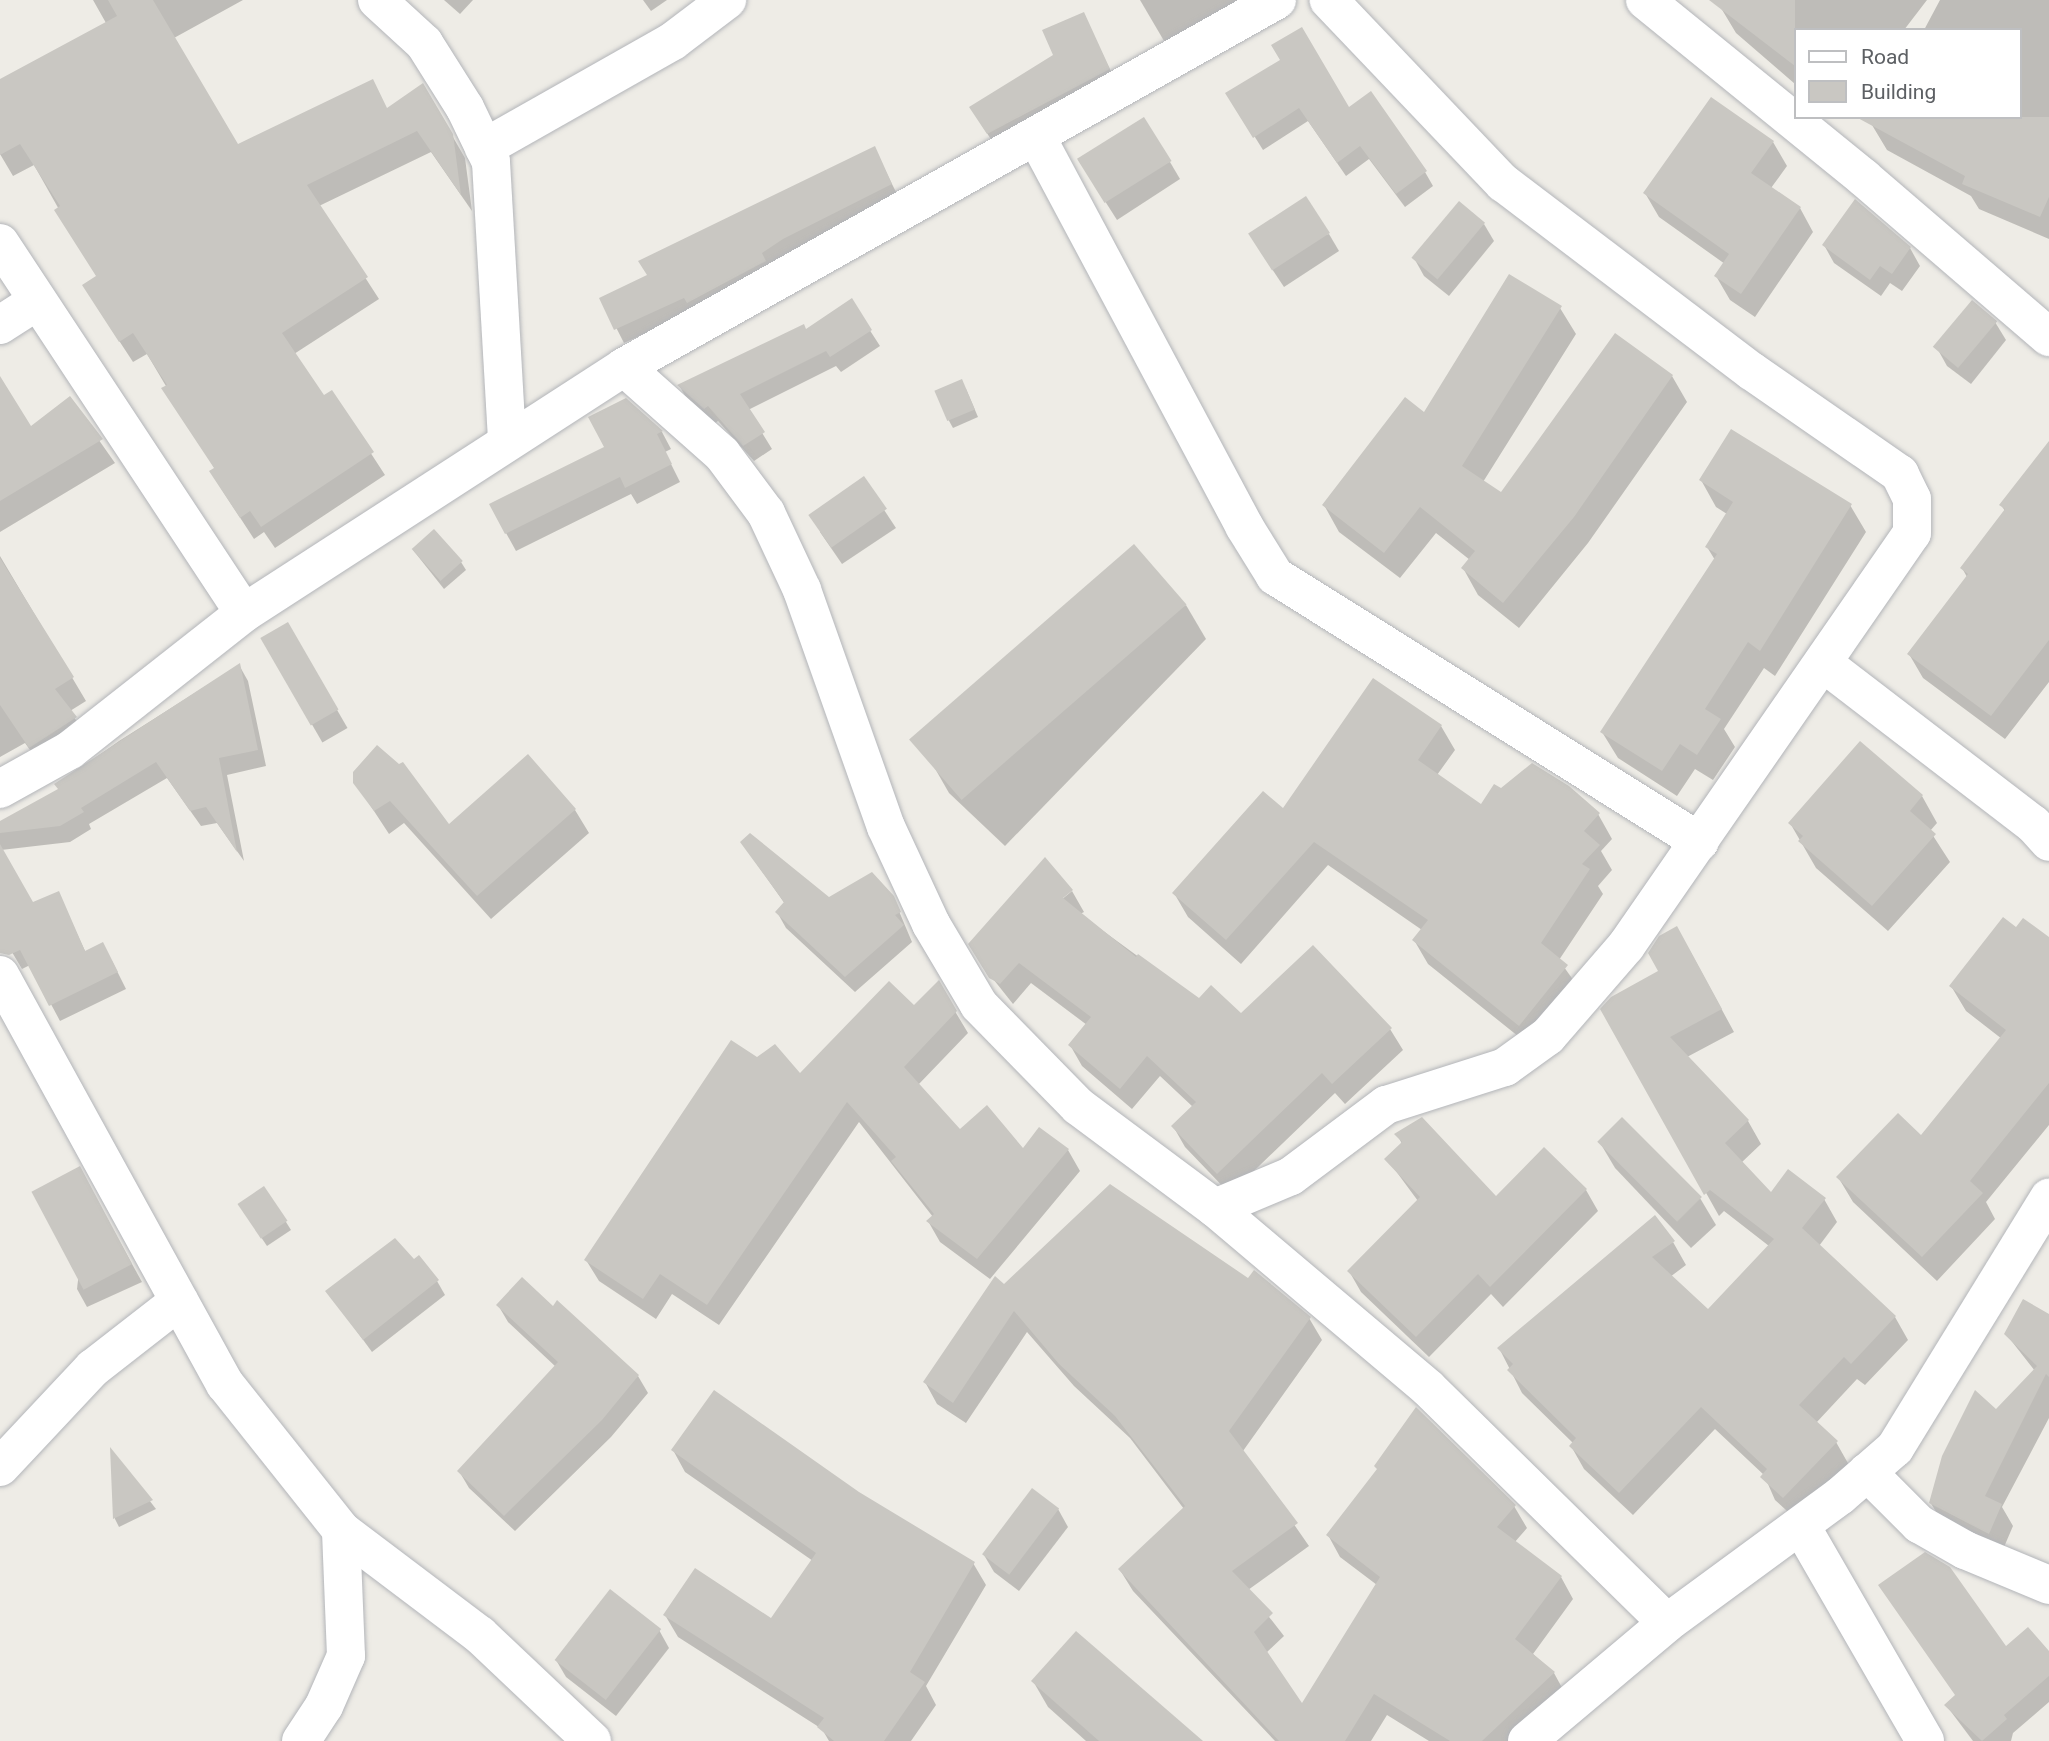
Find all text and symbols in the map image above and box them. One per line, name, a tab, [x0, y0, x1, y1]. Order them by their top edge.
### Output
legend	[1794, 28, 2021, 119]
text: Road	[1861, 45, 1909, 69]
text: Building	[1861, 80, 1936, 104]

